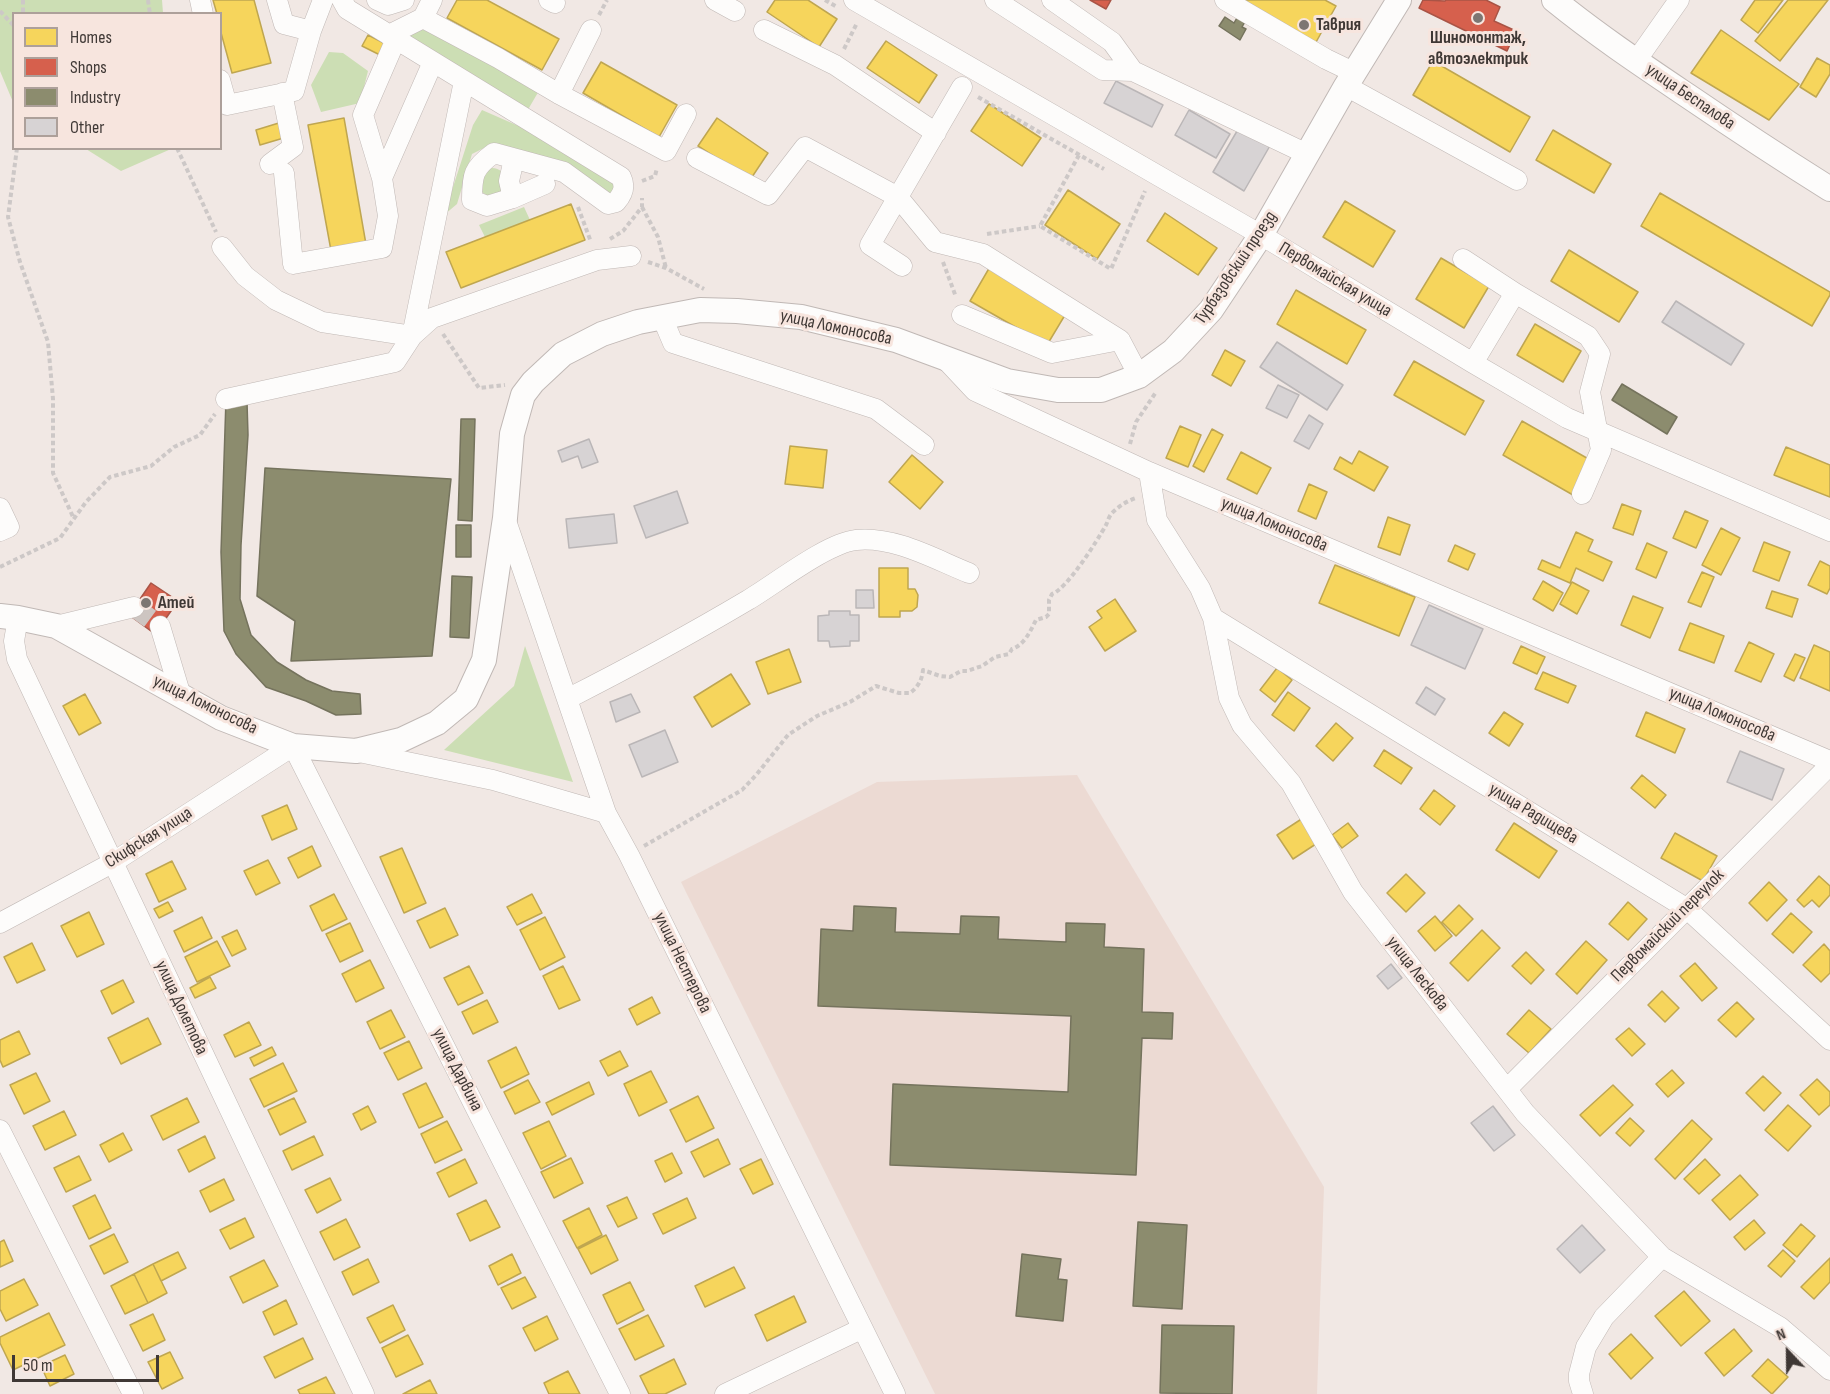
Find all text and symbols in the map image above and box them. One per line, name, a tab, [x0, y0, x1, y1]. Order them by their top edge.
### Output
marker: Шиномонтаж, автоэлектрик	[1471, 11, 1485, 25]
legend	[12, 12, 222, 150]
place label: Таврия	[1316, 14, 1361, 36]
marker: Таврия	[1297, 18, 1311, 32]
text: Homes	[70, 27, 112, 48]
place label: Шиномонтаж, автоэлектрик	[1428, 27, 1528, 70]
text: Shops	[70, 57, 107, 78]
street label: улица Беспалова	[1641, 59, 1739, 135]
text: Industry	[70, 87, 121, 108]
text: Other	[70, 117, 104, 138]
street label: Турбазовский проезд	[1190, 207, 1282, 329]
street label: Первомайская улица	[1275, 238, 1395, 322]
street label: улица Ломоносова	[778, 306, 894, 350]
street label: улица Ломоносова	[1218, 493, 1330, 557]
place label: Атей	[158, 592, 194, 614]
marker: Атей	[139, 596, 153, 610]
street label: улица Ломоносова	[149, 670, 261, 740]
street label: улица Ломоносова	[1666, 683, 1778, 747]
street label: улица Радищева	[1484, 779, 1582, 849]
street label: Скифская улица	[101, 803, 197, 873]
street label: Первомайский переулок	[1607, 865, 1729, 987]
street label: улица Нестерова	[648, 909, 716, 1017]
street label: улица Лескова	[1381, 932, 1453, 1016]
street label: улица Долетова	[150, 958, 212, 1058]
street label: улица Дарвина	[427, 1025, 487, 1115]
north arrow	[1758, 1322, 1818, 1382]
text: N	[1774, 1324, 1789, 1345]
scale bar	[15, 1343, 162, 1381]
text: 50 m	[23, 1355, 53, 1376]

